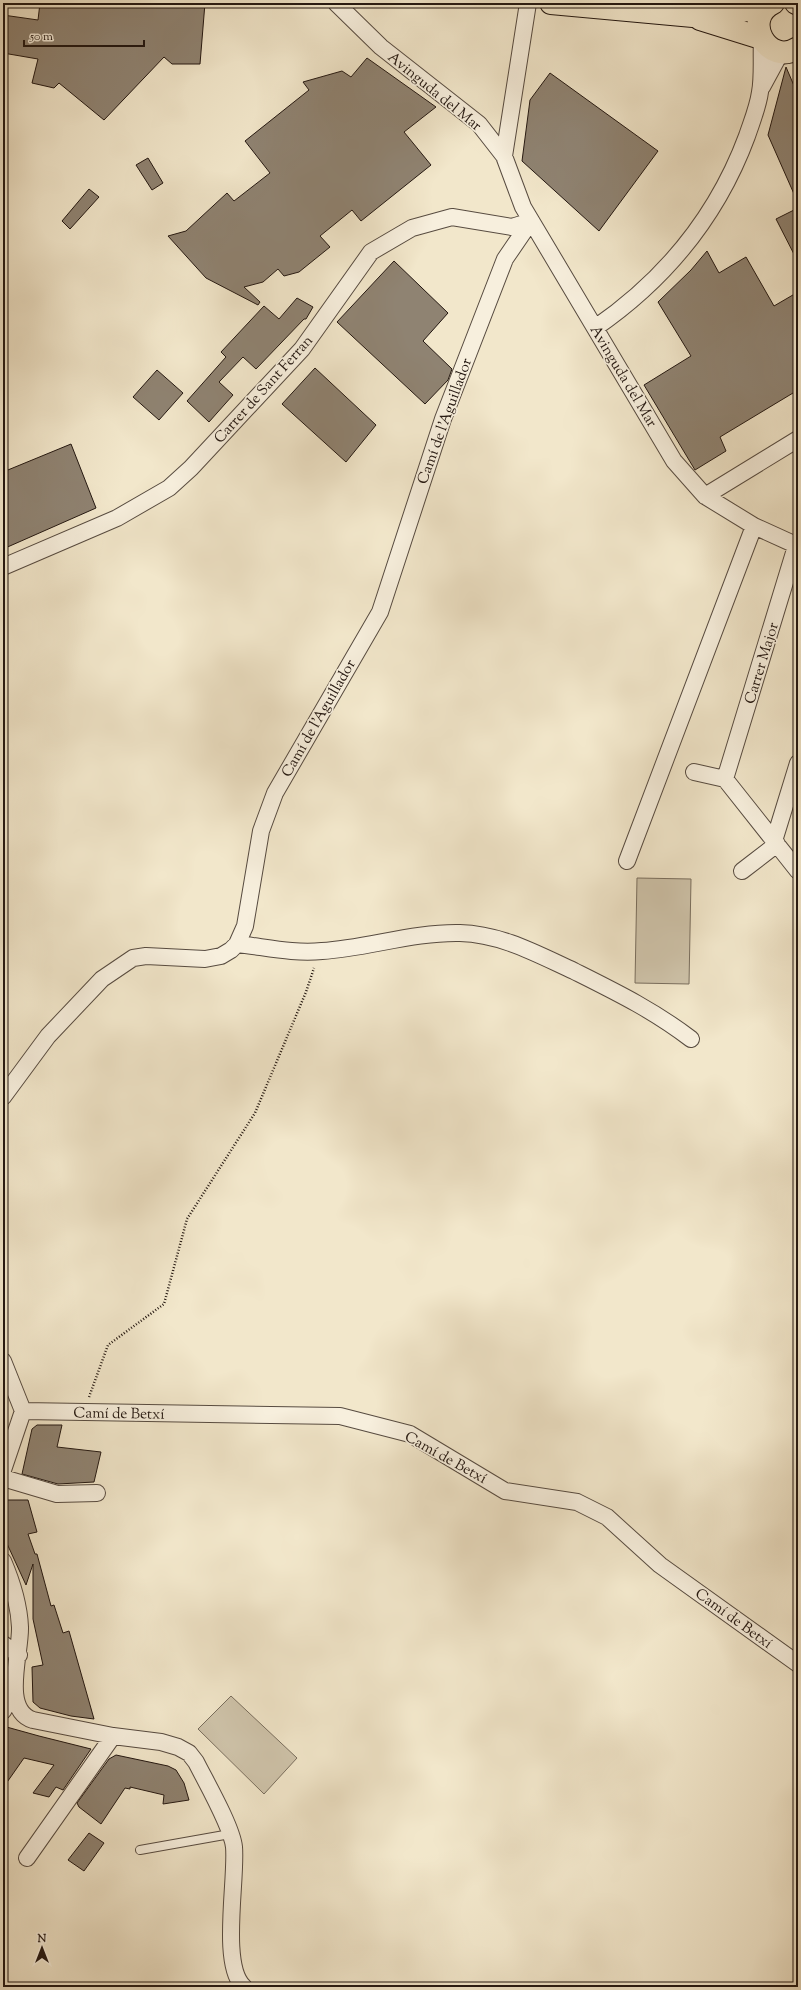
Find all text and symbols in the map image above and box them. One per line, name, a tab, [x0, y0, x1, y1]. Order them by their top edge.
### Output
scale bar	[24, 22, 144, 48]
text: 50 m	[29, 28, 53, 46]
street label: Avinguda del Mar	[383, 48, 486, 137]
street label: Avinguda del Mar	[584, 322, 662, 432]
street label: Carrer de Sant Ferran	[210, 331, 319, 449]
street label: Camí de l'Aguillador	[413, 355, 478, 487]
street label: Carrer Major	[740, 620, 785, 707]
street label: Camí de l'Aguillador	[277, 656, 362, 782]
street label: Camí de Betxí	[73, 1403, 165, 1426]
street label: Camí de Betxí	[400, 1427, 490, 1490]
street label: Camí de Betxí	[690, 1584, 776, 1654]
north arrow	[22, 1928, 62, 1968]
text: N	[37, 1931, 47, 1947]

